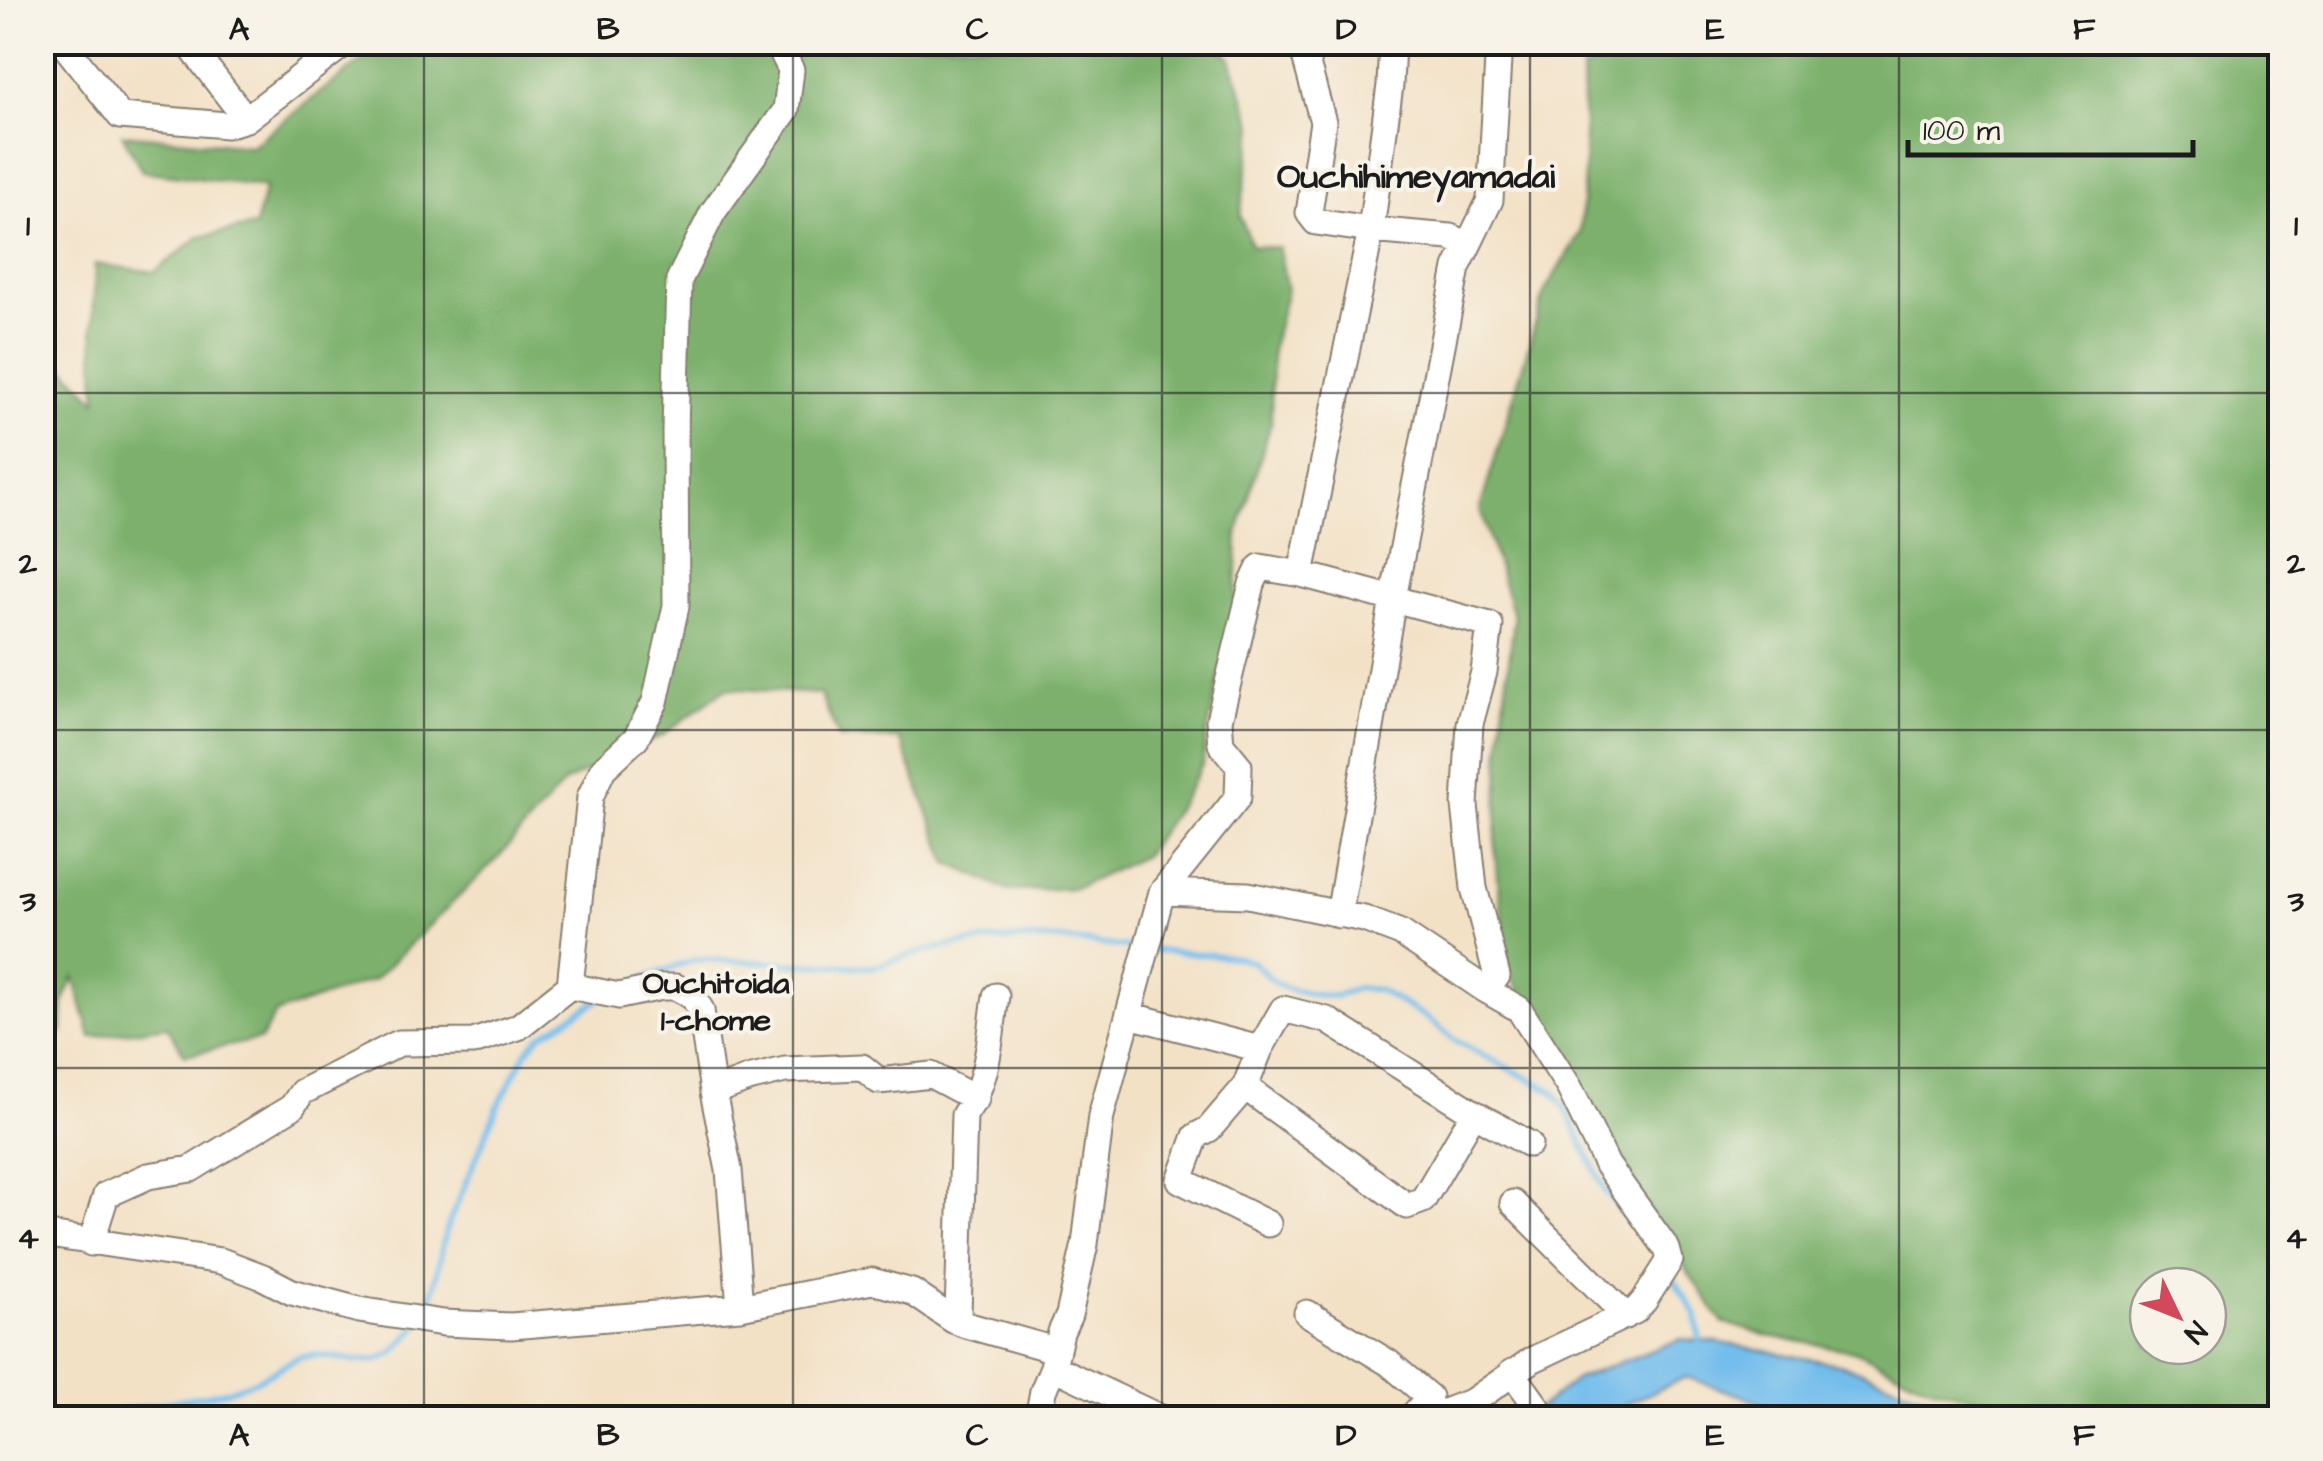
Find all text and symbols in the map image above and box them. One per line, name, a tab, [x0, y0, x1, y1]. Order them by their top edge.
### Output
text: A	[229, 7, 250, 52]
text: B	[597, 7, 620, 52]
text: C	[966, 7, 989, 52]
text: D	[1336, 7, 1357, 52]
text: E	[1706, 7, 1725, 52]
text: F	[2073, 7, 2096, 52]
scale bar	[1908, 95, 2193, 157]
text: 100 m	[1923, 110, 2001, 152]
district label: Ouchihimeyamadai	[1277, 152, 1556, 203]
text: 1	[26, 203, 30, 248]
text: 1	[2294, 203, 2298, 248]
text: 2	[18, 541, 38, 586]
text: 2	[2286, 541, 2306, 586]
text: 3	[19, 879, 37, 924]
text: 3	[2287, 879, 2305, 924]
district label: Ouchitoida 1-chome	[642, 961, 790, 1043]
text: 4	[17, 1216, 39, 1261]
text: 4	[2285, 1216, 2307, 1261]
north arrow	[2128, 1266, 2228, 1366]
text: N	[2175, 1312, 2215, 1352]
text: A	[229, 1413, 250, 1458]
text: B	[597, 1413, 620, 1458]
text: C	[966, 1413, 989, 1458]
text: D	[1336, 1413, 1357, 1458]
text: E	[1706, 1413, 1725, 1458]
text: F	[2073, 1413, 2096, 1458]

